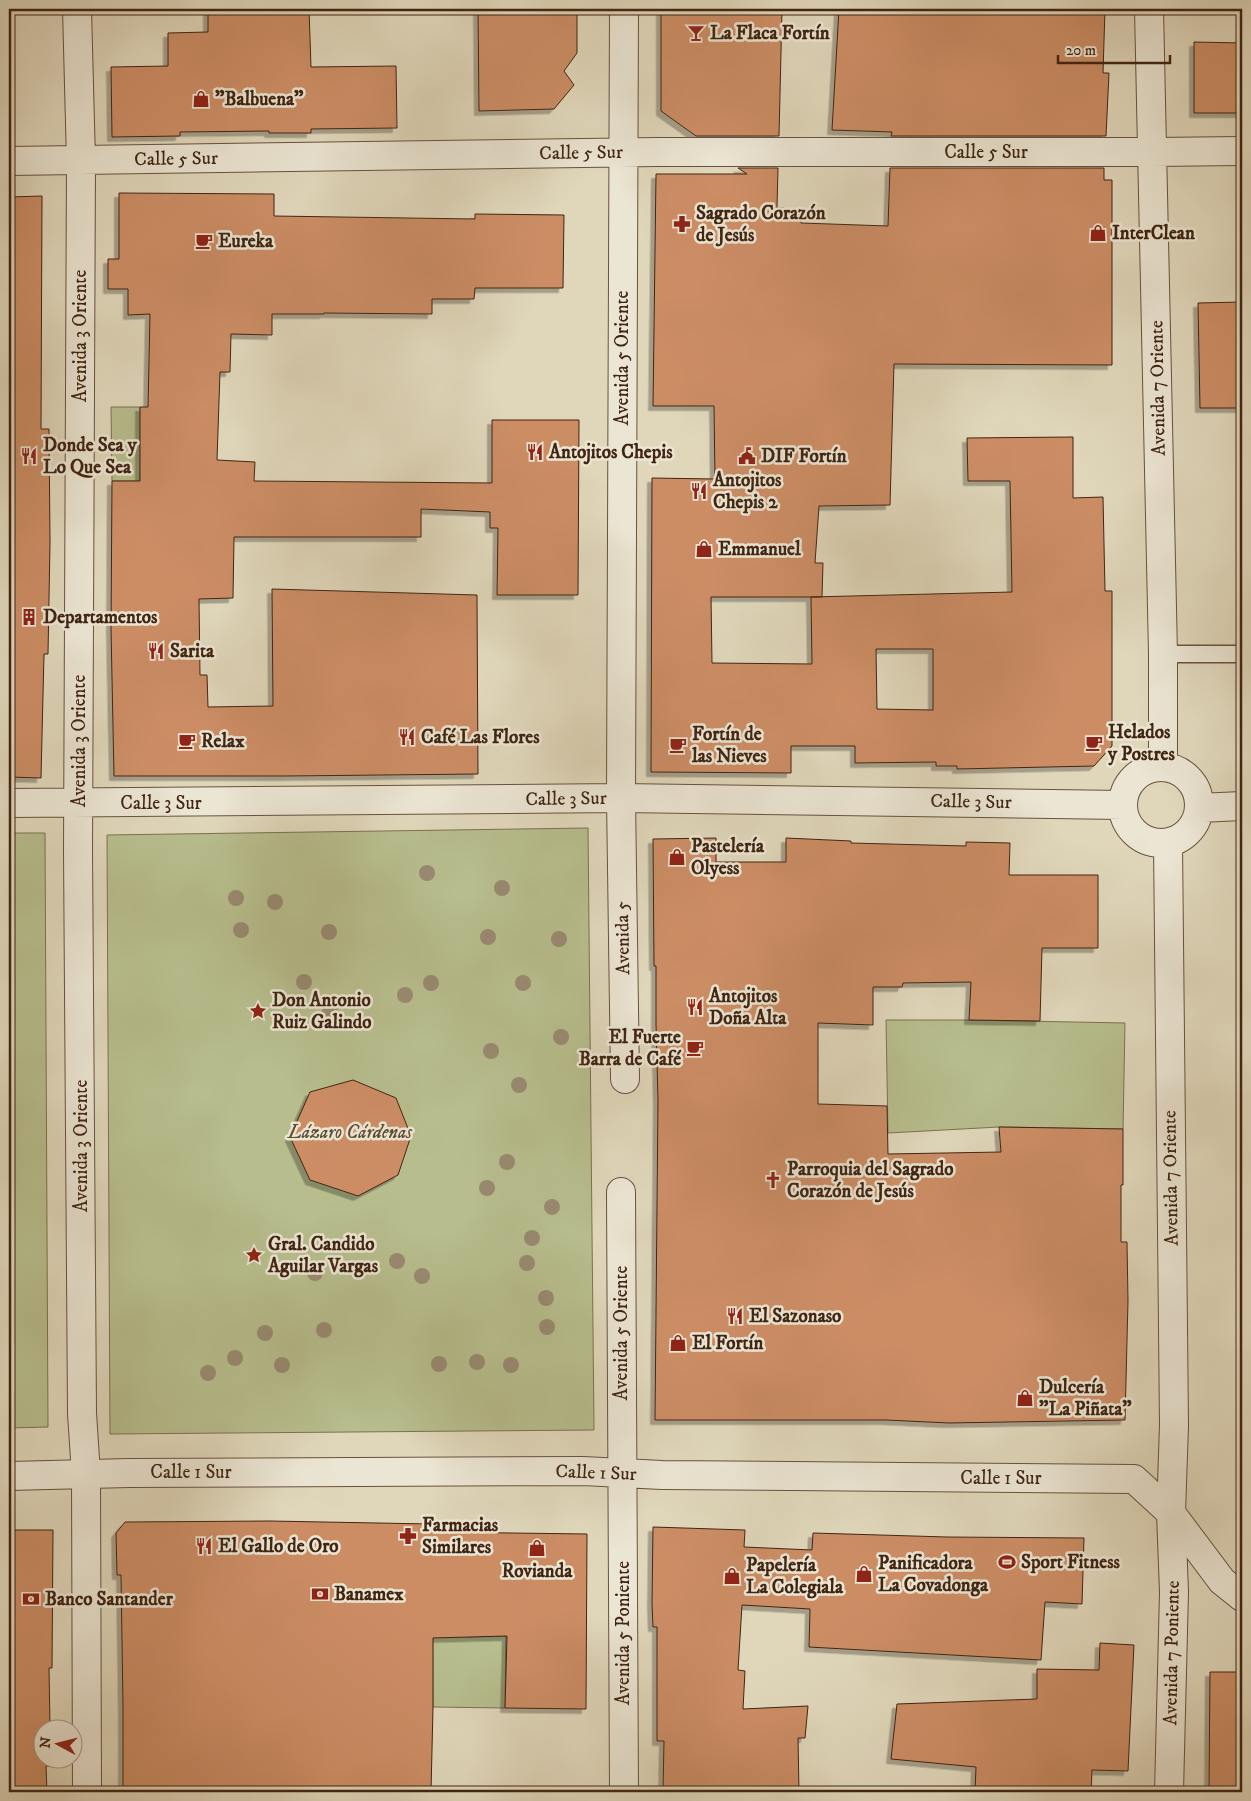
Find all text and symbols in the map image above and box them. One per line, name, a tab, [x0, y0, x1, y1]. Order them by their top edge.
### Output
place label: La Flaca Fortín	[710, 22, 831, 45]
bar icon: La Flaca Fortín	[686, 23, 706, 43]
scale bar	[1058, 32, 1171, 64]
text: 20 m	[1066, 41, 1096, 60]
place label: "Balbuena"	[215, 88, 304, 111]
shop icon: "Balbuena"	[191, 89, 211, 109]
street label: Calle 5 Sur	[539, 141, 623, 165]
street label: Calle 5 Sur	[944, 141, 1028, 164]
street label: Calle 5 Sur	[134, 147, 218, 171]
place label: Sagrado Corazón de Jesús	[696, 202, 827, 247]
pharmacy icon: Sagrado Corazón de Jesús	[672, 214, 692, 234]
place label: InterClean	[1112, 222, 1196, 245]
shop icon: InterClean	[1088, 223, 1108, 243]
place label: Eureka	[218, 230, 274, 253]
cafe icon: Eureka	[194, 231, 214, 251]
street label: Avenida 3 Oriente	[69, 270, 92, 402]
street label: Avenida 5 Oriente	[611, 290, 634, 425]
street label: Avenida 7 Oriente	[1145, 320, 1171, 456]
place label: Donde Sea y Lo Que Sea	[43, 434, 138, 479]
place label: Antojitos Chepis	[548, 441, 673, 465]
restaurant icon: Antojitos Chepis	[525, 442, 545, 462]
place label: DIF Fortín	[761, 445, 848, 468]
restaurant icon: Donde Sea y Lo Que Sea	[19, 446, 39, 466]
public building icon: DIF Fortín	[737, 446, 757, 466]
place label: Antojitos Chepis 2	[712, 469, 782, 514]
restaurant icon: Antojitos Chepis 2	[689, 481, 709, 501]
place label: Emmanuel	[718, 538, 801, 561]
shop icon: Emmanuel	[694, 539, 714, 559]
place label: Departamentos	[43, 606, 158, 629]
building icon: Departamentos	[19, 607, 39, 627]
place label: Sarita	[170, 640, 215, 663]
restaurant icon: Sarita	[146, 641, 166, 661]
street label: Avenida 3 Oriente	[68, 675, 91, 807]
place label: Helados y Postres	[1107, 721, 1175, 766]
place label: Fortín de las Nieves	[691, 723, 767, 768]
place label: Café Las Flores	[421, 726, 540, 749]
restaurant icon: Café Las Flores	[397, 727, 417, 747]
place label: Relax	[201, 730, 245, 753]
cafe icon: Relax	[177, 731, 197, 751]
cafe icon: Helados y Postres	[1084, 733, 1104, 753]
cafe icon: Fortín de las Nieves	[668, 735, 688, 755]
street label: Calle 3 Sur	[525, 787, 607, 811]
street label: Calle 3 Sur	[930, 790, 1012, 814]
street label: Calle 3 Sur	[120, 792, 202, 815]
place label: Pastelería Olyess	[691, 835, 765, 880]
shop icon: Pastelería Olyess	[667, 847, 687, 867]
street label: Avenida 5	[611, 900, 635, 975]
place label: Antojitos Doña Alta	[708, 985, 787, 1030]
place label: Don Antonio Ruiz Galindo	[272, 989, 372, 1034]
restaurant icon: Antojitos Doña Alta	[685, 997, 705, 1017]
place icon: Don Antonio Ruiz Galindo	[248, 1001, 268, 1021]
place label: El Fuerte Barra de Café	[579, 1026, 682, 1071]
cafe icon: El Fuerte Barra de Café	[685, 1038, 705, 1058]
street label: Avenida 3 Oriente	[70, 1080, 93, 1212]
street label: Avenida 7 Oriente	[1158, 1110, 1184, 1246]
park label: Lázaro Cárdenas	[287, 1121, 413, 1144]
place label: Parroquia del Sagrado Corazón de Jesús	[787, 1158, 953, 1203]
church icon: Parroquia del Sagrado Corazón de Jesús	[763, 1170, 783, 1190]
place label: Gral. Candido Aguilar Vargas	[267, 1233, 379, 1278]
place icon: Gral. Candido Aguilar Vargas	[244, 1245, 264, 1265]
street label: Avenida 5 Oriente	[610, 1265, 633, 1400]
place label: El Sazonaso	[749, 1305, 841, 1328]
restaurant icon: El Sazonaso	[725, 1306, 745, 1326]
place label: El Fortín	[692, 1332, 764, 1355]
shop icon: El Fortín	[668, 1333, 688, 1353]
place label: Dulcería "La Piñata"	[1039, 1376, 1132, 1421]
shop icon: Dulcería "La Piñata"	[1015, 1388, 1035, 1408]
street label: Calle 1 Sur	[555, 1460, 637, 1486]
street label: Calle 1 Sur	[150, 1461, 232, 1484]
street label: Calle 1 Sur	[960, 1467, 1042, 1490]
place label: Farmacias Similares	[422, 1514, 499, 1559]
pharmacy icon: Farmacias Similares	[398, 1526, 418, 1546]
place label: El Gallo de Oro	[218, 1535, 338, 1558]
restaurant icon: El Gallo de Oro	[194, 1536, 214, 1556]
shop icon: Rovianda	[527, 1538, 547, 1558]
place label: Sport Fitness	[1021, 1551, 1121, 1574]
place label: Panificadora La Covadonga	[878, 1552, 989, 1597]
sports icon: Sport Fitness	[997, 1552, 1017, 1572]
place label: Papelería La Colegiala	[746, 1554, 844, 1599]
place label: Rovianda	[502, 1560, 573, 1583]
street label: Avenida 5 Poniente	[612, 1561, 635, 1705]
shop icon: Panificadora La Covadonga	[854, 1564, 874, 1584]
shop icon: Papelería La Colegiala	[722, 1566, 742, 1586]
street label: Avenida 7 Poniente	[1159, 1580, 1185, 1726]
place label: Banamex	[334, 1583, 404, 1606]
bank icon: Banamex	[310, 1584, 330, 1604]
place label: Banco Santander	[45, 1588, 174, 1611]
bank icon: Banco Santander	[21, 1589, 41, 1609]
north arrow	[32, 1718, 82, 1768]
text: N	[36, 1735, 56, 1749]

